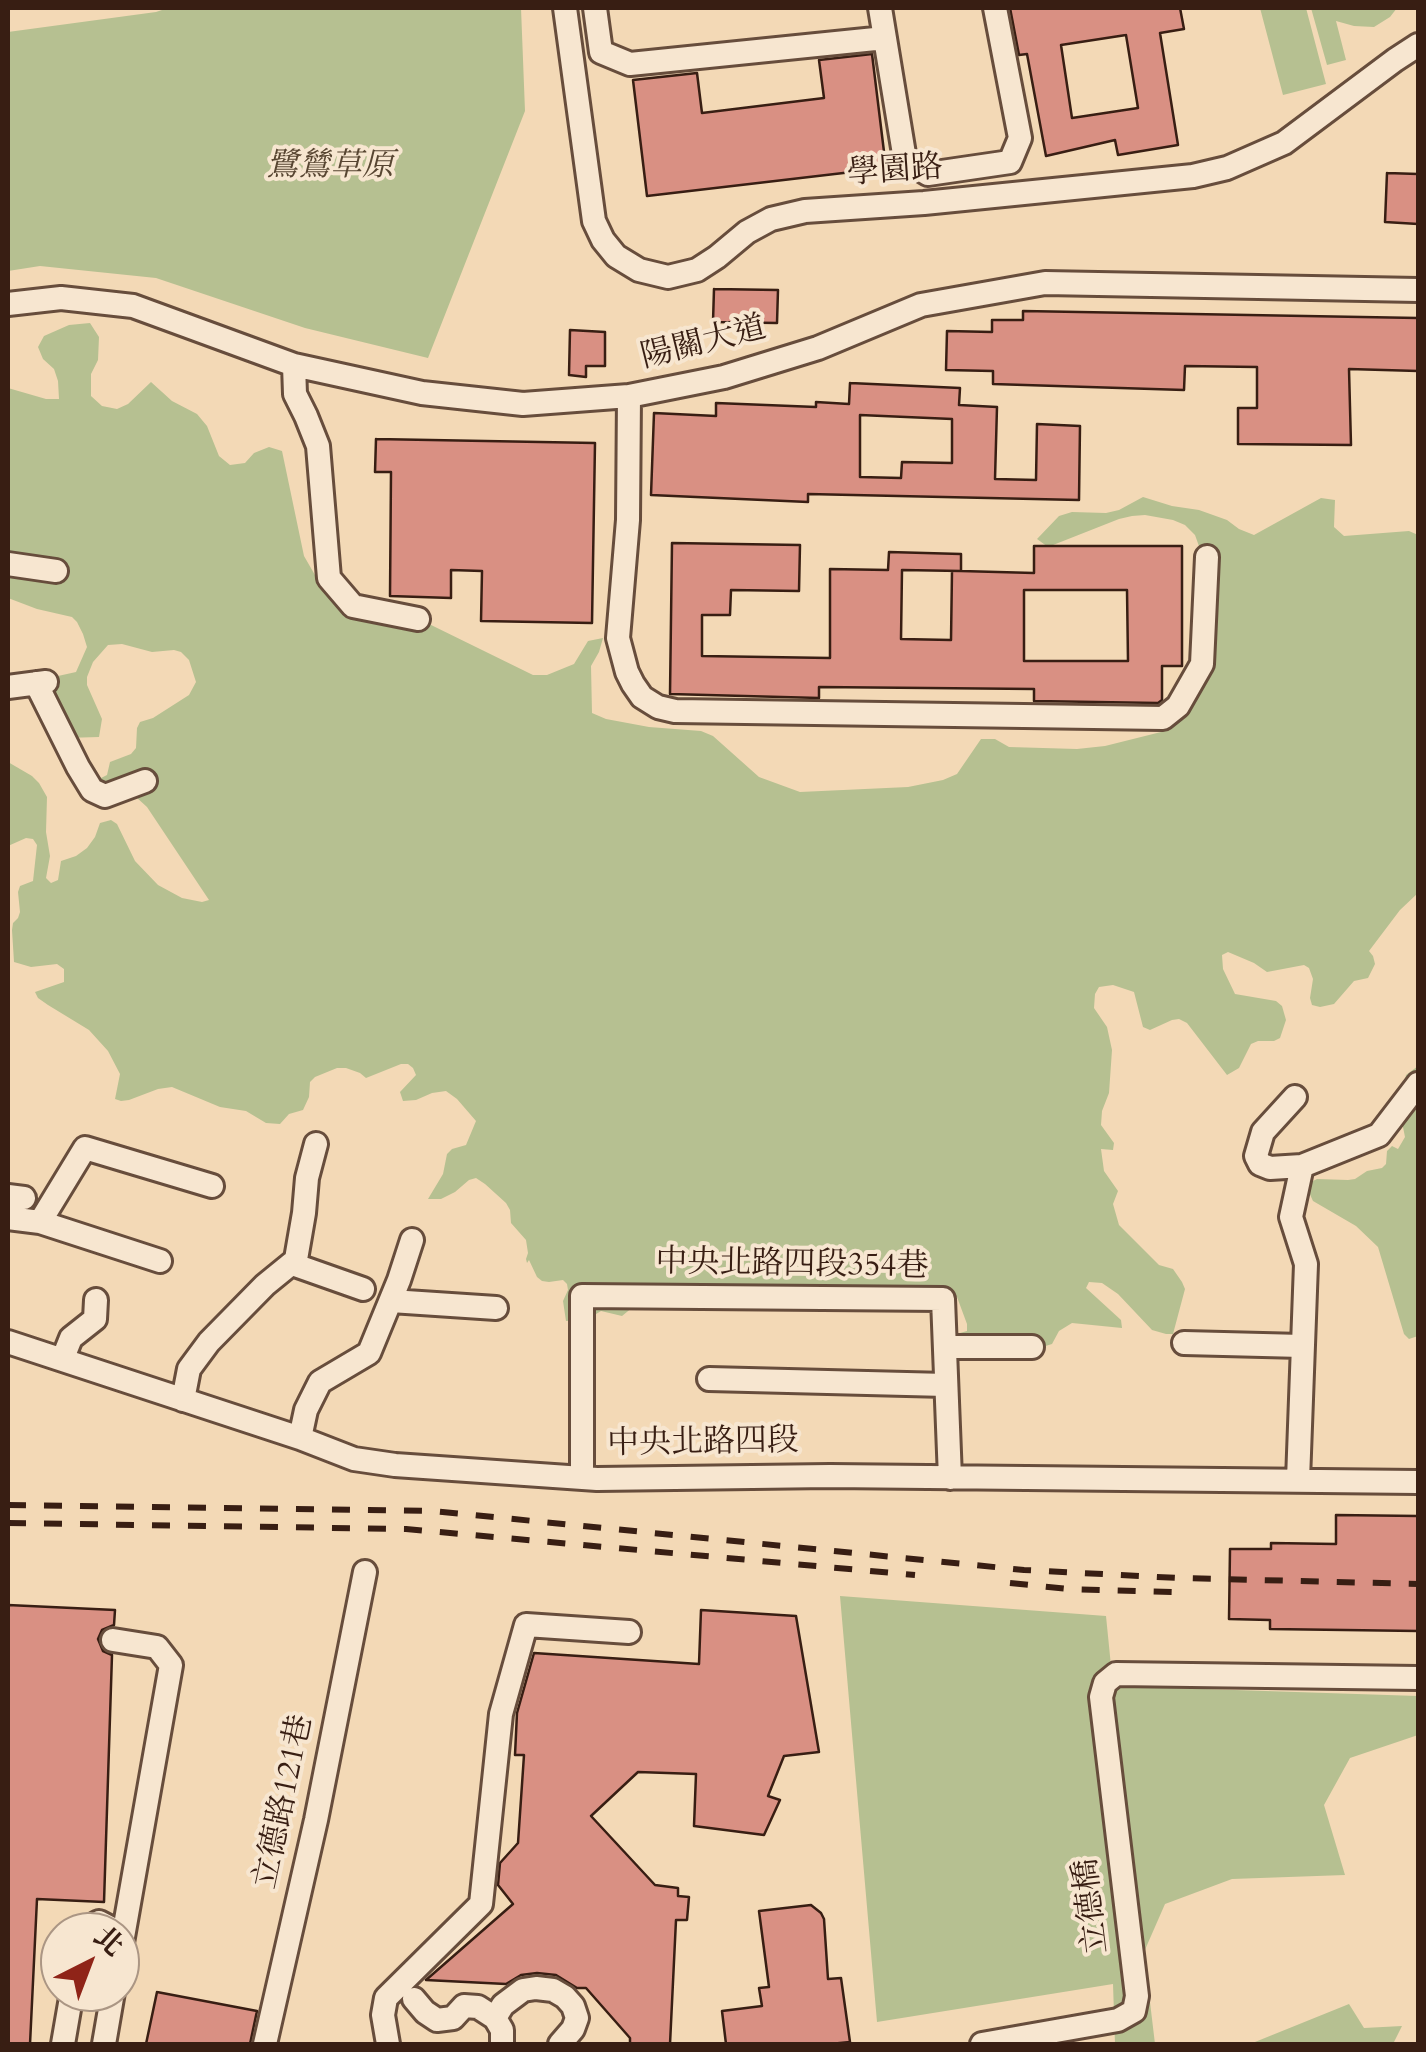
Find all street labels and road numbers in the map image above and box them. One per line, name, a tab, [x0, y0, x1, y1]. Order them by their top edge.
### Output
street label: 學園路	[846, 149, 944, 195]
street label: 陽關大道	[637, 310, 771, 378]
street label: 中央北路四段354巷	[655, 1244, 929, 1288]
street label: 中央北路四段	[607, 1423, 799, 1465]
street label: 立德路121巷	[248, 1711, 322, 1893]
street label: 立德橋	[1068, 1856, 1118, 1956]

